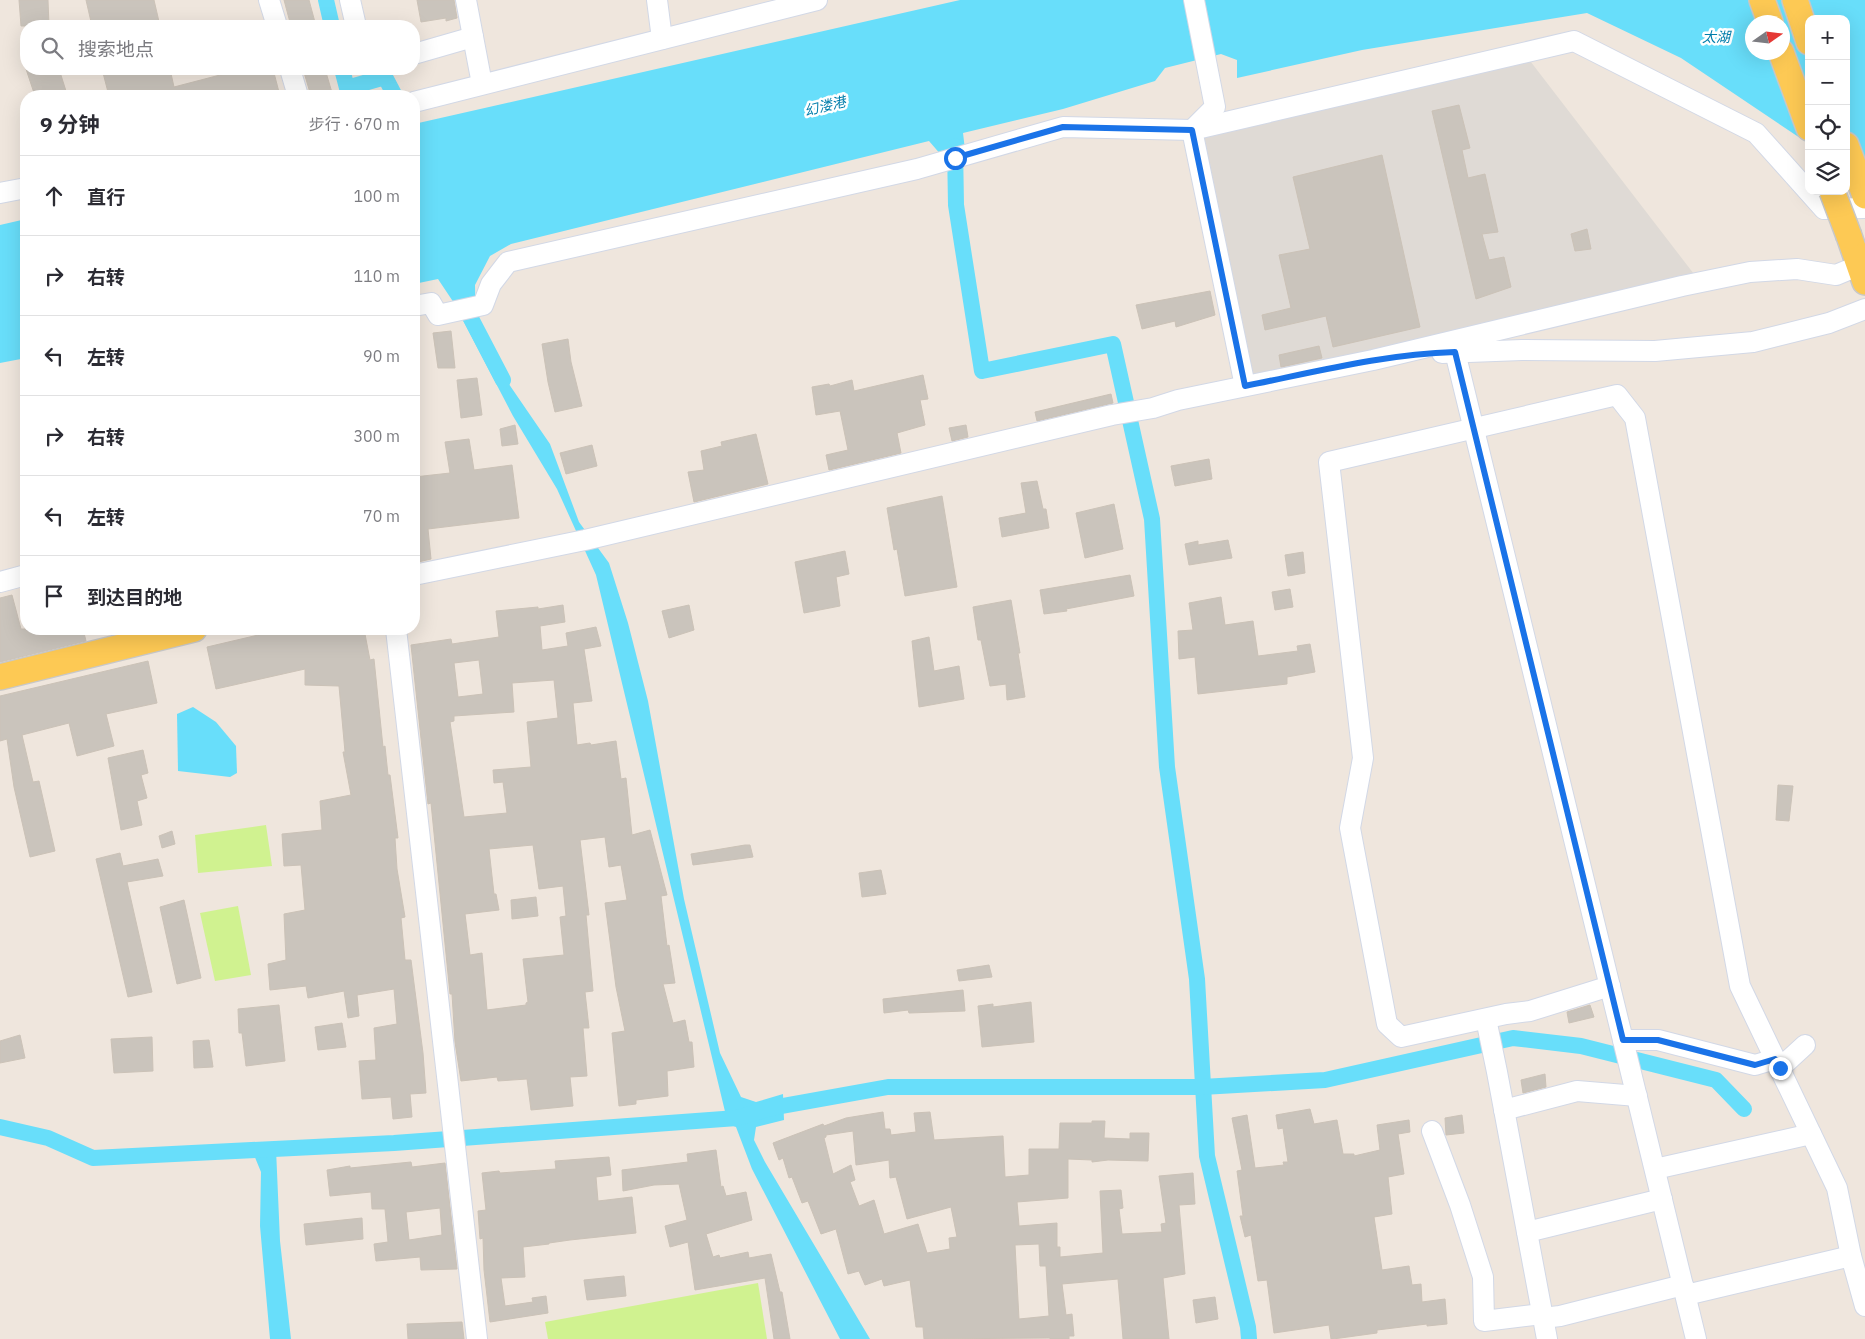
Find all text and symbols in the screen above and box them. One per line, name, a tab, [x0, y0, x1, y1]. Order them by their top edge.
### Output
north arrow	[1745, 15, 1790, 60]
map controls	[1805, 15, 1850, 195]
button: +	[1805, 15, 1850, 60]
search box	[20, 20, 420, 75]
water label: 太湖	[1702, 28, 1732, 46]
icon: search	[38, 34, 66, 62]
text: 搜索地点	[78, 37, 154, 61]
button: −	[1805, 60, 1850, 105]
water label: 幻溇港	[802, 92, 849, 120]
button: locate	[1805, 105, 1850, 150]
text: 9 分钟	[40, 110, 100, 138]
text: 步行 · 670 m	[309, 114, 400, 134]
route start	[944, 147, 967, 170]
button: layers	[1805, 150, 1850, 195]
icon: ahead	[40, 182, 68, 210]
text: 直行	[87, 185, 125, 209]
text: 100 m	[353, 186, 400, 206]
icon: right	[40, 262, 68, 290]
text: 右转	[87, 265, 125, 289]
text: 110 m	[353, 266, 400, 286]
icon: left	[40, 342, 68, 370]
text: 左转	[87, 345, 125, 369]
text: 90 m	[363, 346, 400, 366]
icon: right	[40, 422, 68, 450]
text: 右转	[87, 425, 125, 449]
text: 300 m	[353, 426, 400, 446]
icon: left	[40, 502, 68, 530]
text: 左转	[87, 505, 125, 529]
text: 70 m	[363, 506, 400, 526]
icon: arrive	[40, 582, 68, 610]
text: 到达目的地	[87, 585, 182, 609]
route end	[1769, 1057, 1792, 1080]

